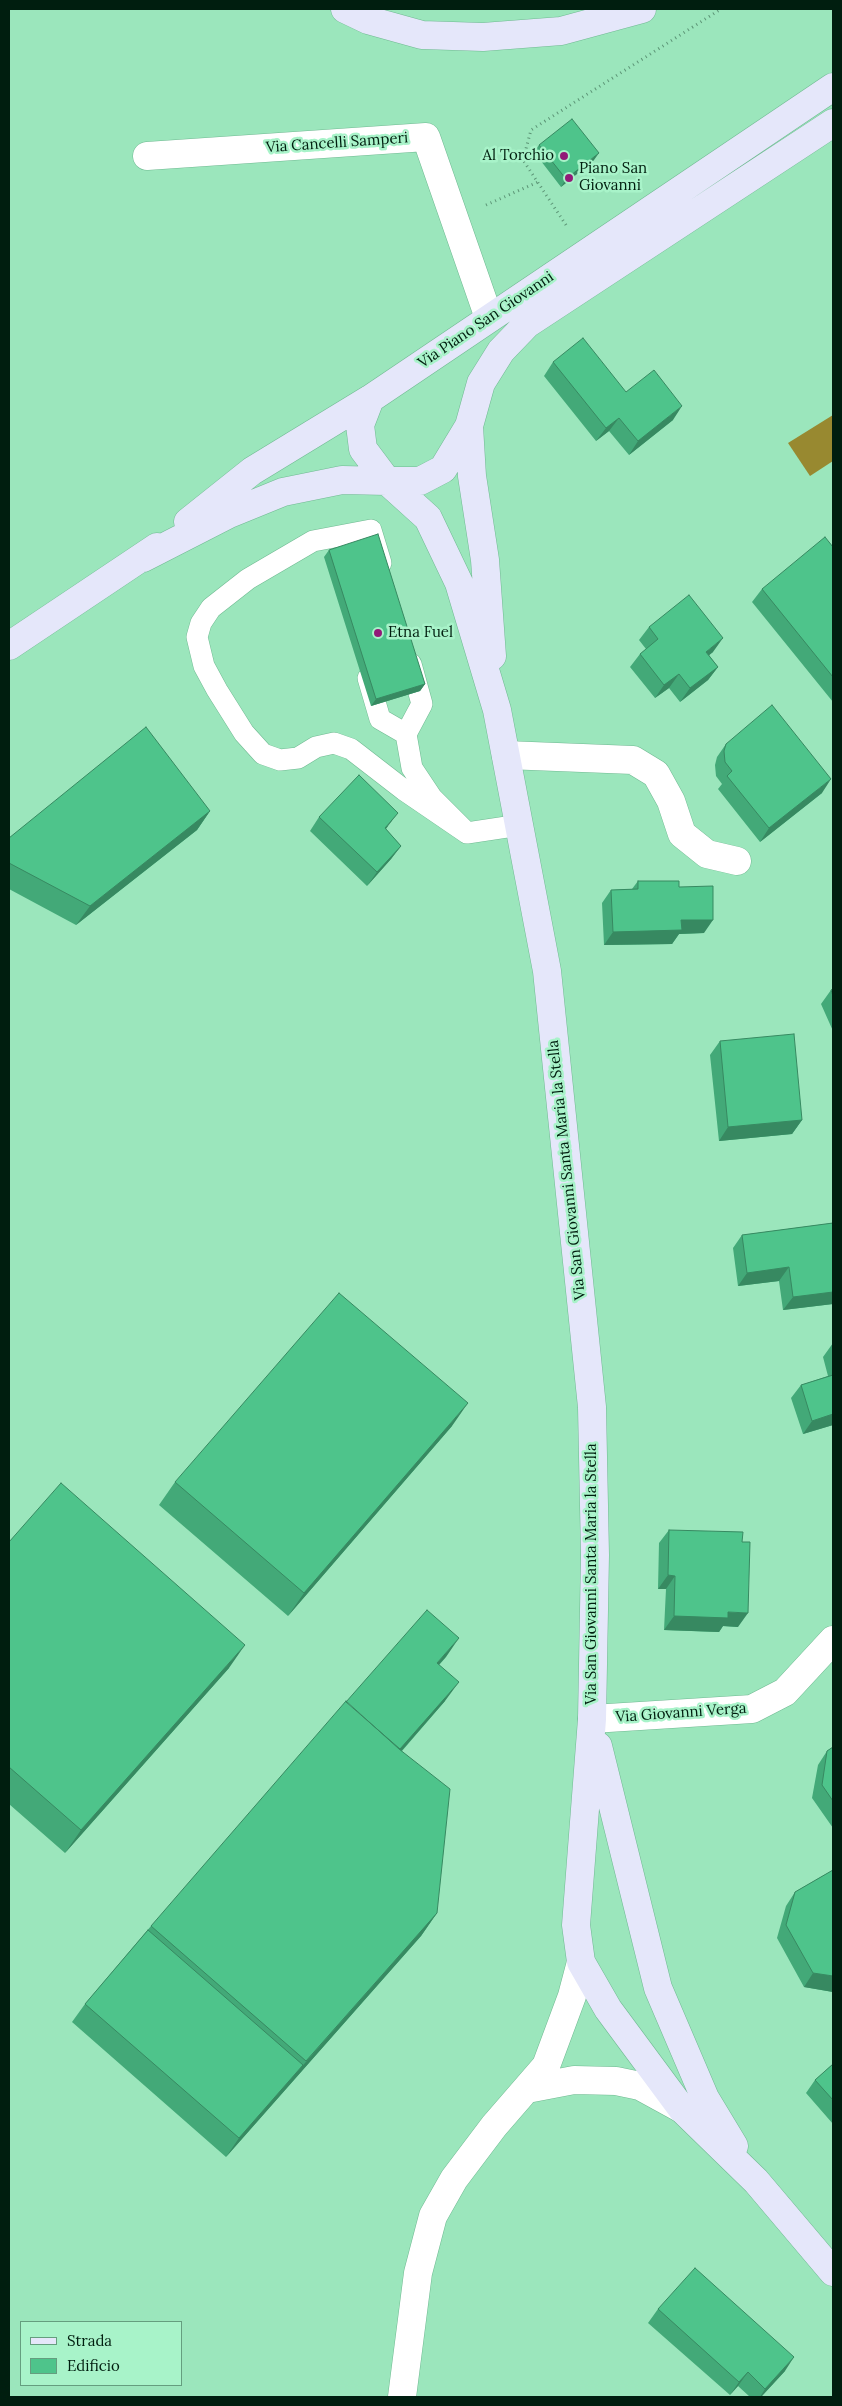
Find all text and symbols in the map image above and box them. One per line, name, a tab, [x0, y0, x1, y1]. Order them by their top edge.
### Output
street label: Via Cancelli Samperi	[265, 129, 409, 157]
place label: Al Torchio	[483, 147, 554, 165]
marker: Al Torchio	[558, 150, 570, 162]
place label: Piano San Giovanni	[579, 160, 647, 195]
marker: Piano San Giovanni	[563, 172, 575, 184]
street label: Via Piano San Giovanni	[415, 268, 557, 372]
place label: Etna Fuel	[388, 624, 453, 642]
marker: Etna Fuel	[372, 627, 384, 639]
street label: Via San Giovanni Santa Maria la Stella	[544, 1039, 590, 1301]
street label: Via San Giovanni Santa Maria la Stella	[583, 1443, 601, 1705]
street label: Via Giovanni Verga	[615, 1699, 747, 1727]
legend	[20, 2321, 182, 2386]
text: Strada	[67, 2331, 112, 2350]
text: Edificio	[67, 2356, 120, 2375]

